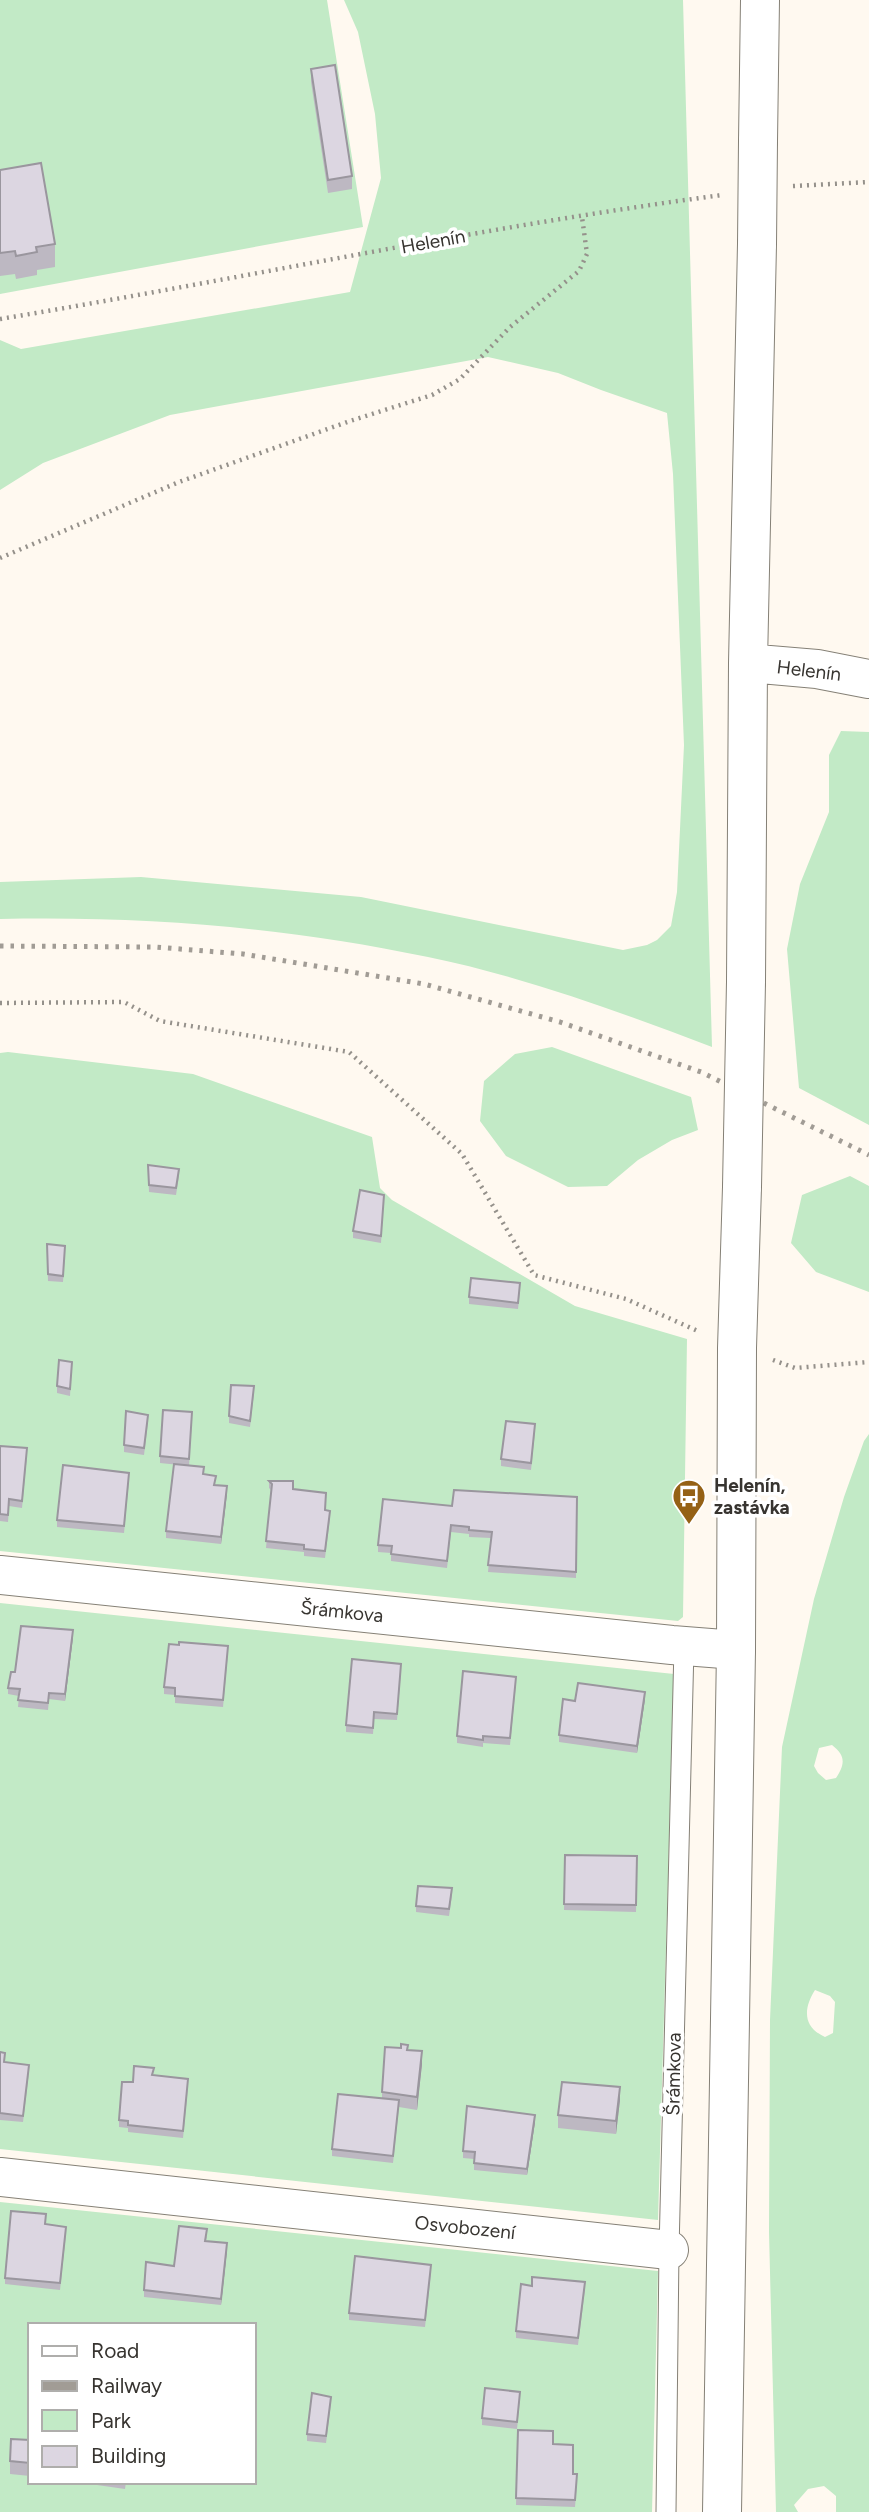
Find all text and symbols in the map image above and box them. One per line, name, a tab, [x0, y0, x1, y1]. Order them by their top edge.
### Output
street label: Helenín	[399, 225, 467, 258]
street label: Helenín	[775, 655, 843, 686]
place label: Helenín, zastávka	[714, 1474, 790, 1519]
bus stop icon: Helenín, zastávka	[670, 1477, 708, 1526]
street label: Šrámkova	[299, 1596, 384, 1627]
street label: Šrámkova	[661, 2032, 686, 2116]
street label: Osvobození	[413, 2211, 518, 2244]
legend	[28, 2323, 256, 2484]
text: Road	[91, 2338, 139, 2363]
text: Railway	[91, 2373, 162, 2398]
text: Park	[91, 2408, 132, 2433]
text: Building	[91, 2443, 166, 2468]

